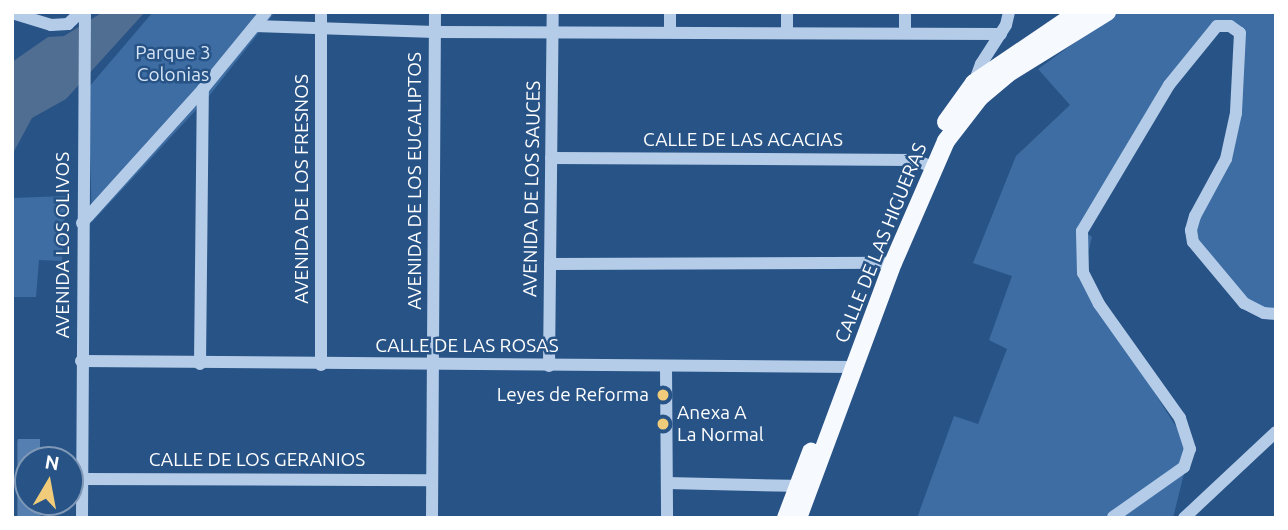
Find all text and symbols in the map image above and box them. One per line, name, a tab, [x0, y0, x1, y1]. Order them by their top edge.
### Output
park label: Parque 3 Colonias	[135, 42, 211, 86]
street label: AVENIDA DE LOS EUCALIPTOS	[404, 52, 426, 310]
street label: AVENIDA DE LOS FRESNOS	[291, 74, 313, 304]
street label: AVENIDA DE LOS SAUCES	[519, 81, 545, 297]
street label: CALLE DE LAS ACACIAS	[643, 129, 843, 151]
street label: CALLE DE LAS HIGUERAS	[830, 140, 932, 346]
street label: AVENIDA LOS OLIVOS	[52, 152, 74, 338]
street label: CALLE DE LAS ROSAS	[375, 335, 559, 357]
place label: Leyes de Reforma	[497, 384, 649, 406]
marker: Leyes de Reforma	[655, 387, 671, 403]
place label: Anexa A La Normal	[677, 402, 764, 446]
marker: Anexa A La Normal	[655, 416, 671, 432]
north arrow	[14, 446, 84, 516]
street label: CALLE DE LOS GERANIOS	[149, 449, 365, 471]
text: N	[43, 450, 61, 474]

